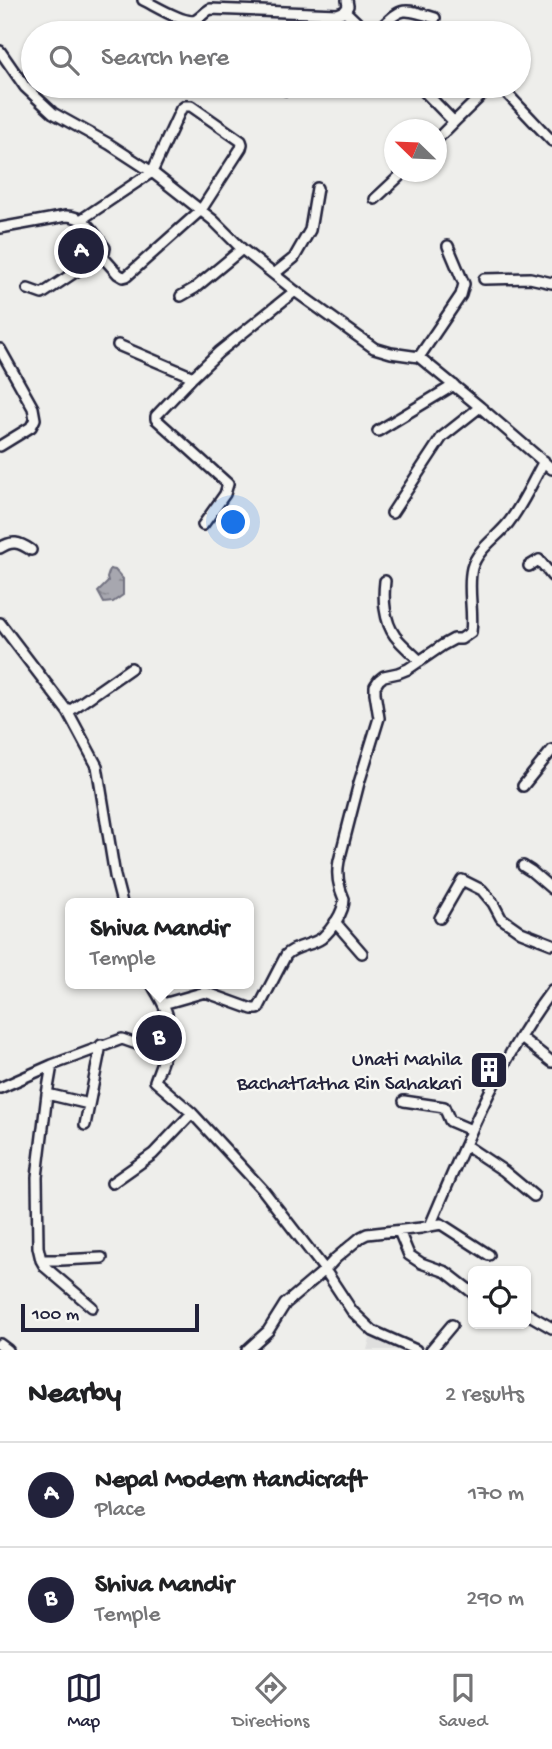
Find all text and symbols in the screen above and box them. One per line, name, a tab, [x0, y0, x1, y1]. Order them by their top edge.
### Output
search box	[21, 21, 531, 98]
icon: search	[45, 41, 83, 79]
text: Search here	[101, 44, 229, 75]
north arrow	[384, 119, 447, 182]
pin: A	[58, 225, 104, 277]
your location	[216, 505, 250, 539]
popup	[65, 898, 254, 989]
text: Shiva Mandir	[90, 915, 229, 946]
text: Temple	[90, 946, 156, 973]
pin: B	[136, 1012, 182, 1064]
place label: Unati Mahila BachatTatha Rin Sahakari	[236, 1049, 463, 1098]
building icon: Unati Mahila BachatTatha Rin Sahakari	[468, 1049, 510, 1091]
map controls	[468, 1266, 531, 1329]
button: locate	[468, 1266, 531, 1329]
scale bar	[21, 1301, 200, 1333]
text: 100 m	[32, 1304, 79, 1327]
text: Nearby	[28, 1378, 121, 1413]
text: 2 results	[445, 1382, 524, 1409]
text: Nepal Modern Handicraft	[95, 1466, 366, 1497]
text: A	[44, 1481, 58, 1508]
text: 170 m	[468, 1481, 524, 1508]
text: Place	[95, 1497, 145, 1524]
text: Shiva Mandir	[95, 1571, 234, 1602]
text: B	[45, 1586, 57, 1613]
text: 290 m	[466, 1586, 524, 1613]
text: Temple	[95, 1602, 160, 1629]
tab: Map	[65, 1669, 103, 1734]
tab: Directions	[232, 1669, 309, 1734]
tab: Saved	[439, 1669, 487, 1734]

